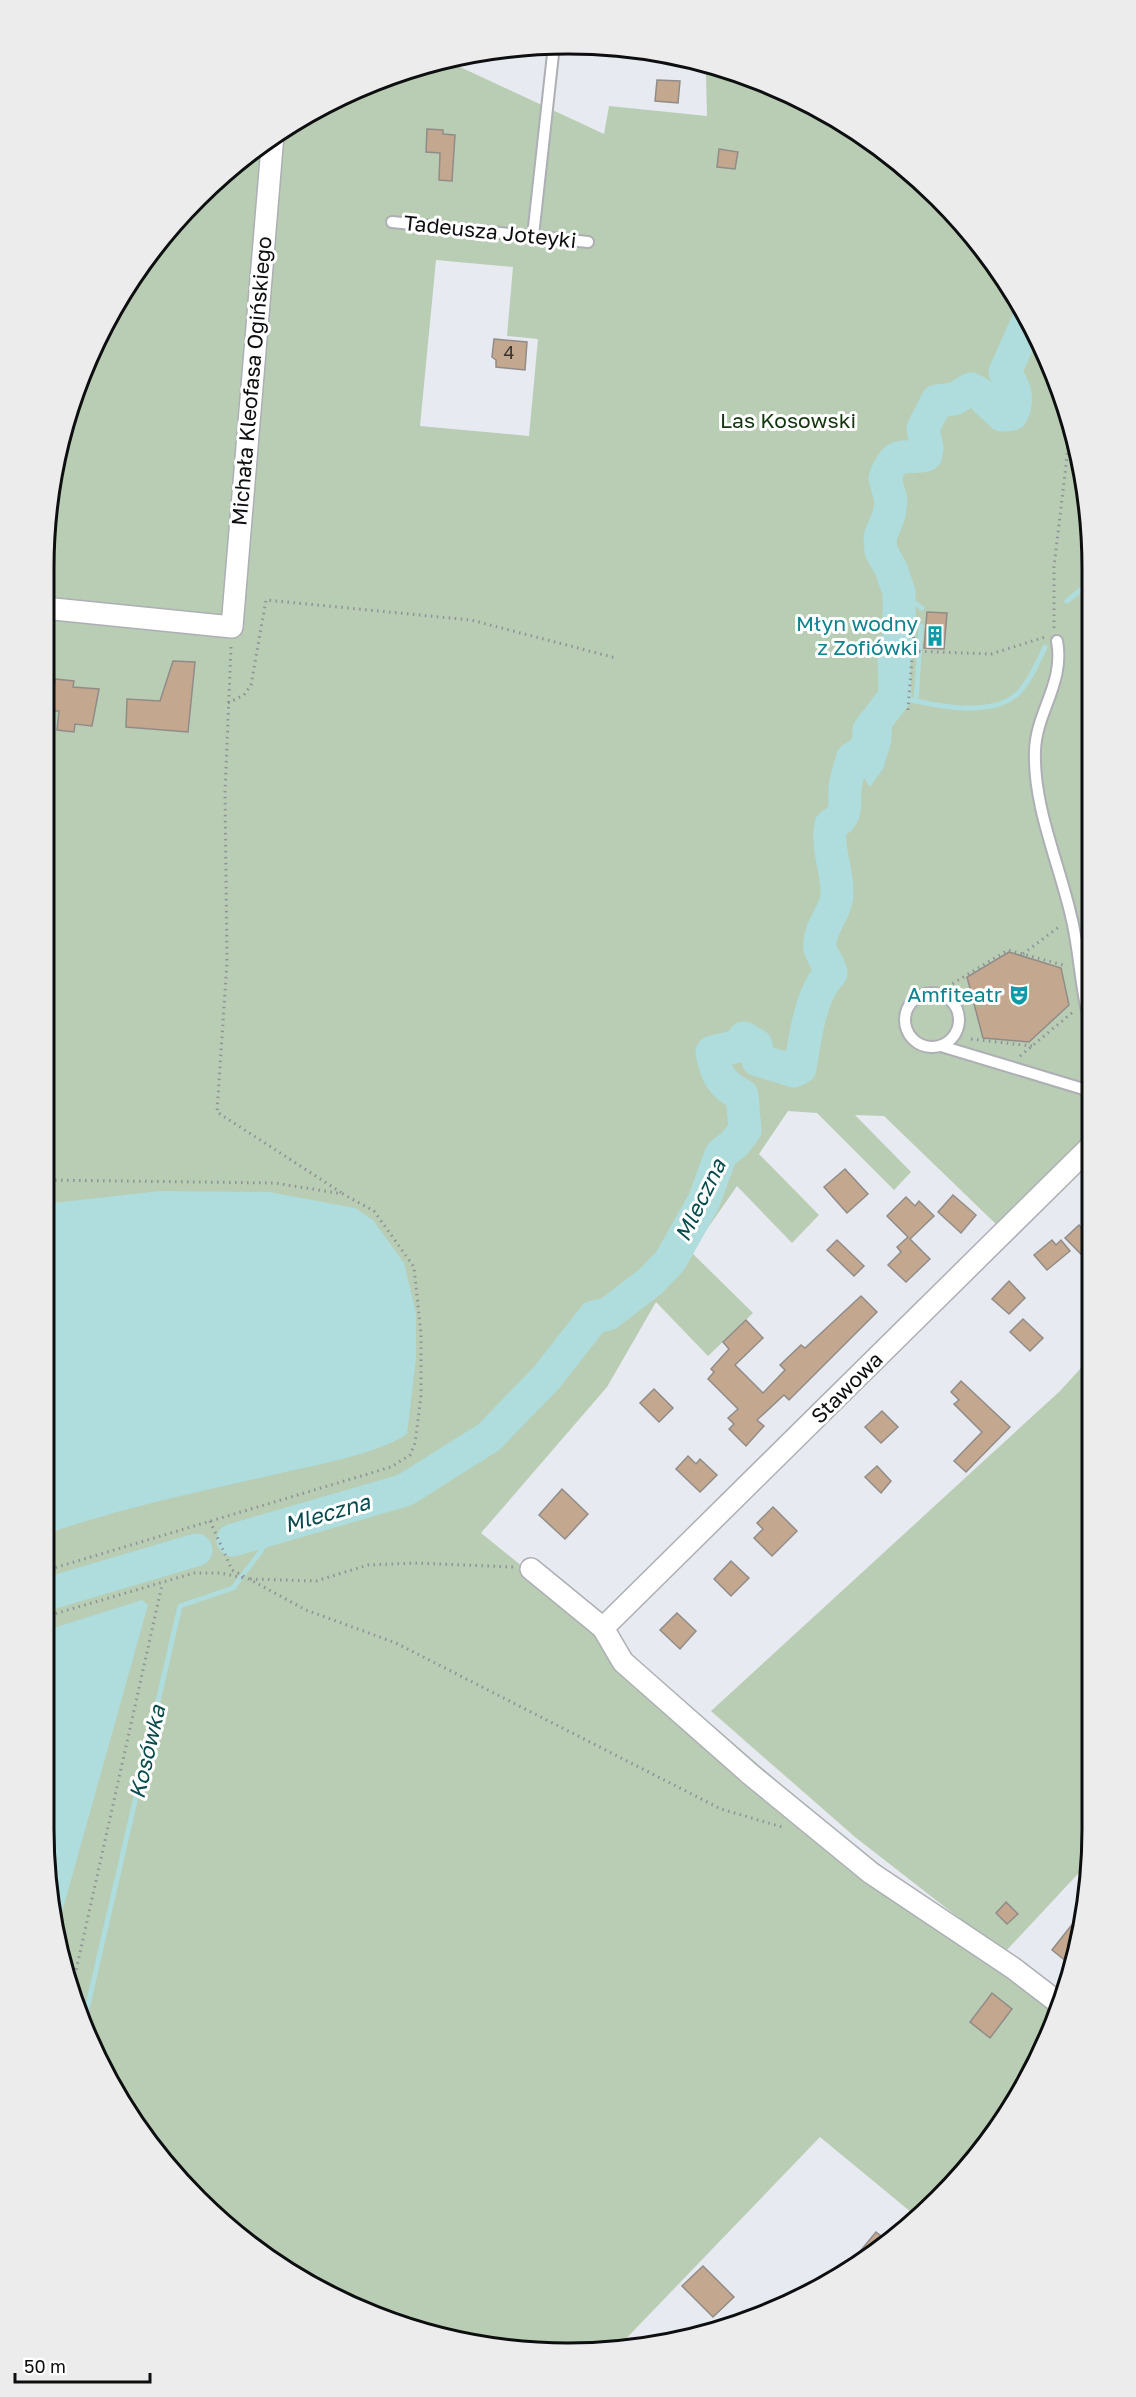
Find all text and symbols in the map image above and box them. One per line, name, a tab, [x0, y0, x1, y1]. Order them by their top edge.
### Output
street label: Tadeusza Joteyki	[403, 209, 578, 253]
street label: Michała Kleofasa Ogińskiego	[225, 235, 277, 527]
house number: 4	[504, 341, 515, 363]
park label: Las Kosowski	[720, 407, 856, 433]
place label: Młyn wodny z Zofiówki	[796, 610, 918, 660]
building icon: Młyn wodny z Zofiówki	[923, 624, 947, 648]
place label: Amfiteatr	[907, 981, 1002, 1007]
theatre icon: Amfiteatr	[1007, 983, 1031, 1007]
water label: Mleczna	[668, 1153, 732, 1245]
street label: Stawowa	[805, 1346, 888, 1429]
water label: Mleczna	[281, 1487, 374, 1538]
water label: Kosówka	[123, 1701, 171, 1801]
scale bar	[15, 2346, 150, 2384]
text: 50 m	[24, 2355, 66, 2377]

